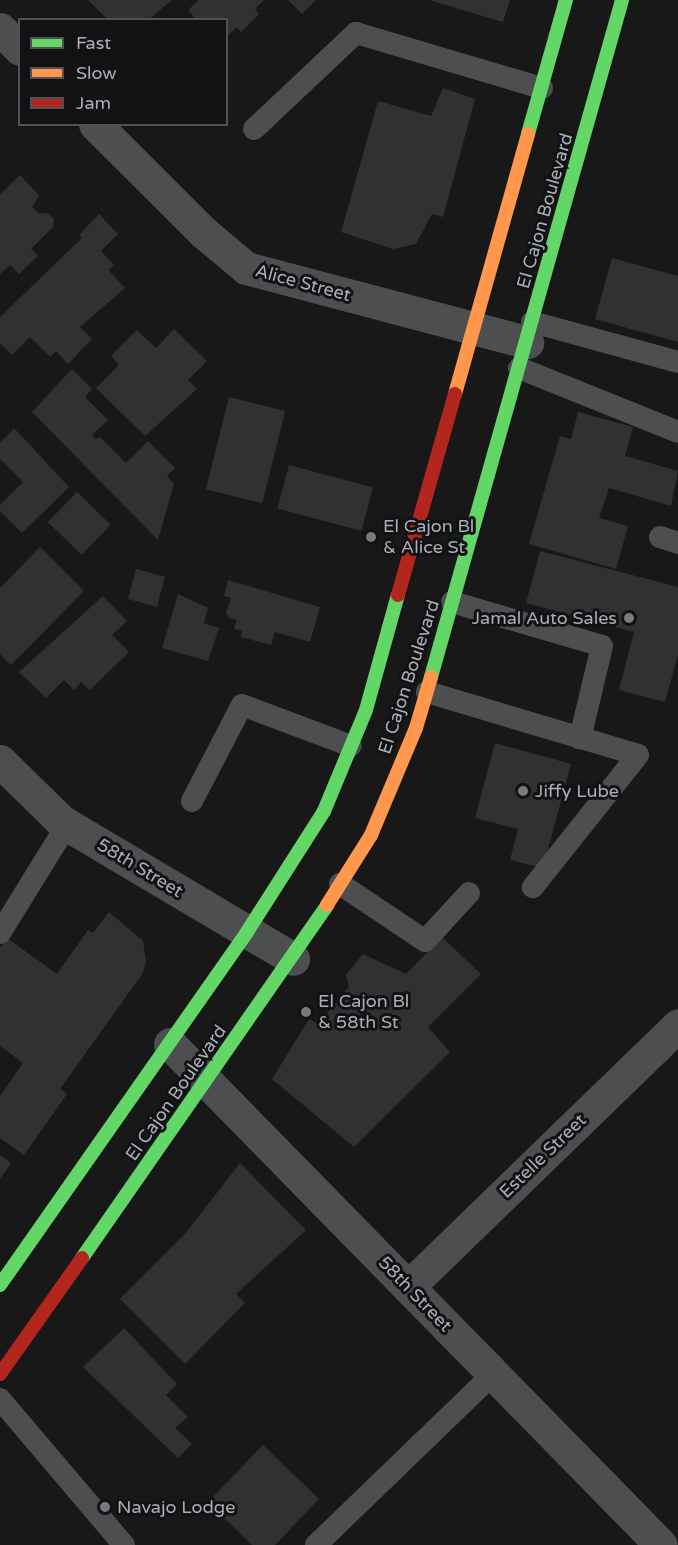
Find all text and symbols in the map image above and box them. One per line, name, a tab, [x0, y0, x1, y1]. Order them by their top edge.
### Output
legend	[18, 18, 228, 126]
text: Fast	[76, 32, 111, 54]
text: Slow	[76, 62, 117, 84]
text: Jam	[76, 92, 111, 114]
street label: El Cajon Boulevard	[512, 131, 578, 291]
street label: Alice Street	[253, 260, 353, 306]
place label: El Cajon Bl & Alice St	[383, 516, 474, 558]
marker: El Cajon Bl & Alice St	[364, 530, 378, 544]
street label: El Cajon Boulevard	[374, 597, 444, 757]
place label: Jamal Auto Sales	[472, 607, 617, 629]
marker: Jamal Auto Sales	[622, 611, 636, 625]
place label: Jiffy Lube	[535, 780, 619, 802]
marker: Jiffy Lube	[516, 784, 530, 798]
street label: 58th Street	[93, 834, 187, 902]
place label: El Cajon Bl & 58th St	[318, 991, 409, 1034]
marker: El Cajon Bl & 58th St	[299, 1005, 313, 1019]
street label: El Cajon Boulevard	[121, 1021, 231, 1165]
street label: Estelle Street	[495, 1109, 591, 1203]
street label: 58th Street	[374, 1252, 456, 1336]
place label: Navajo Lodge	[117, 1496, 235, 1518]
marker: Navajo Lodge	[98, 1500, 112, 1514]

